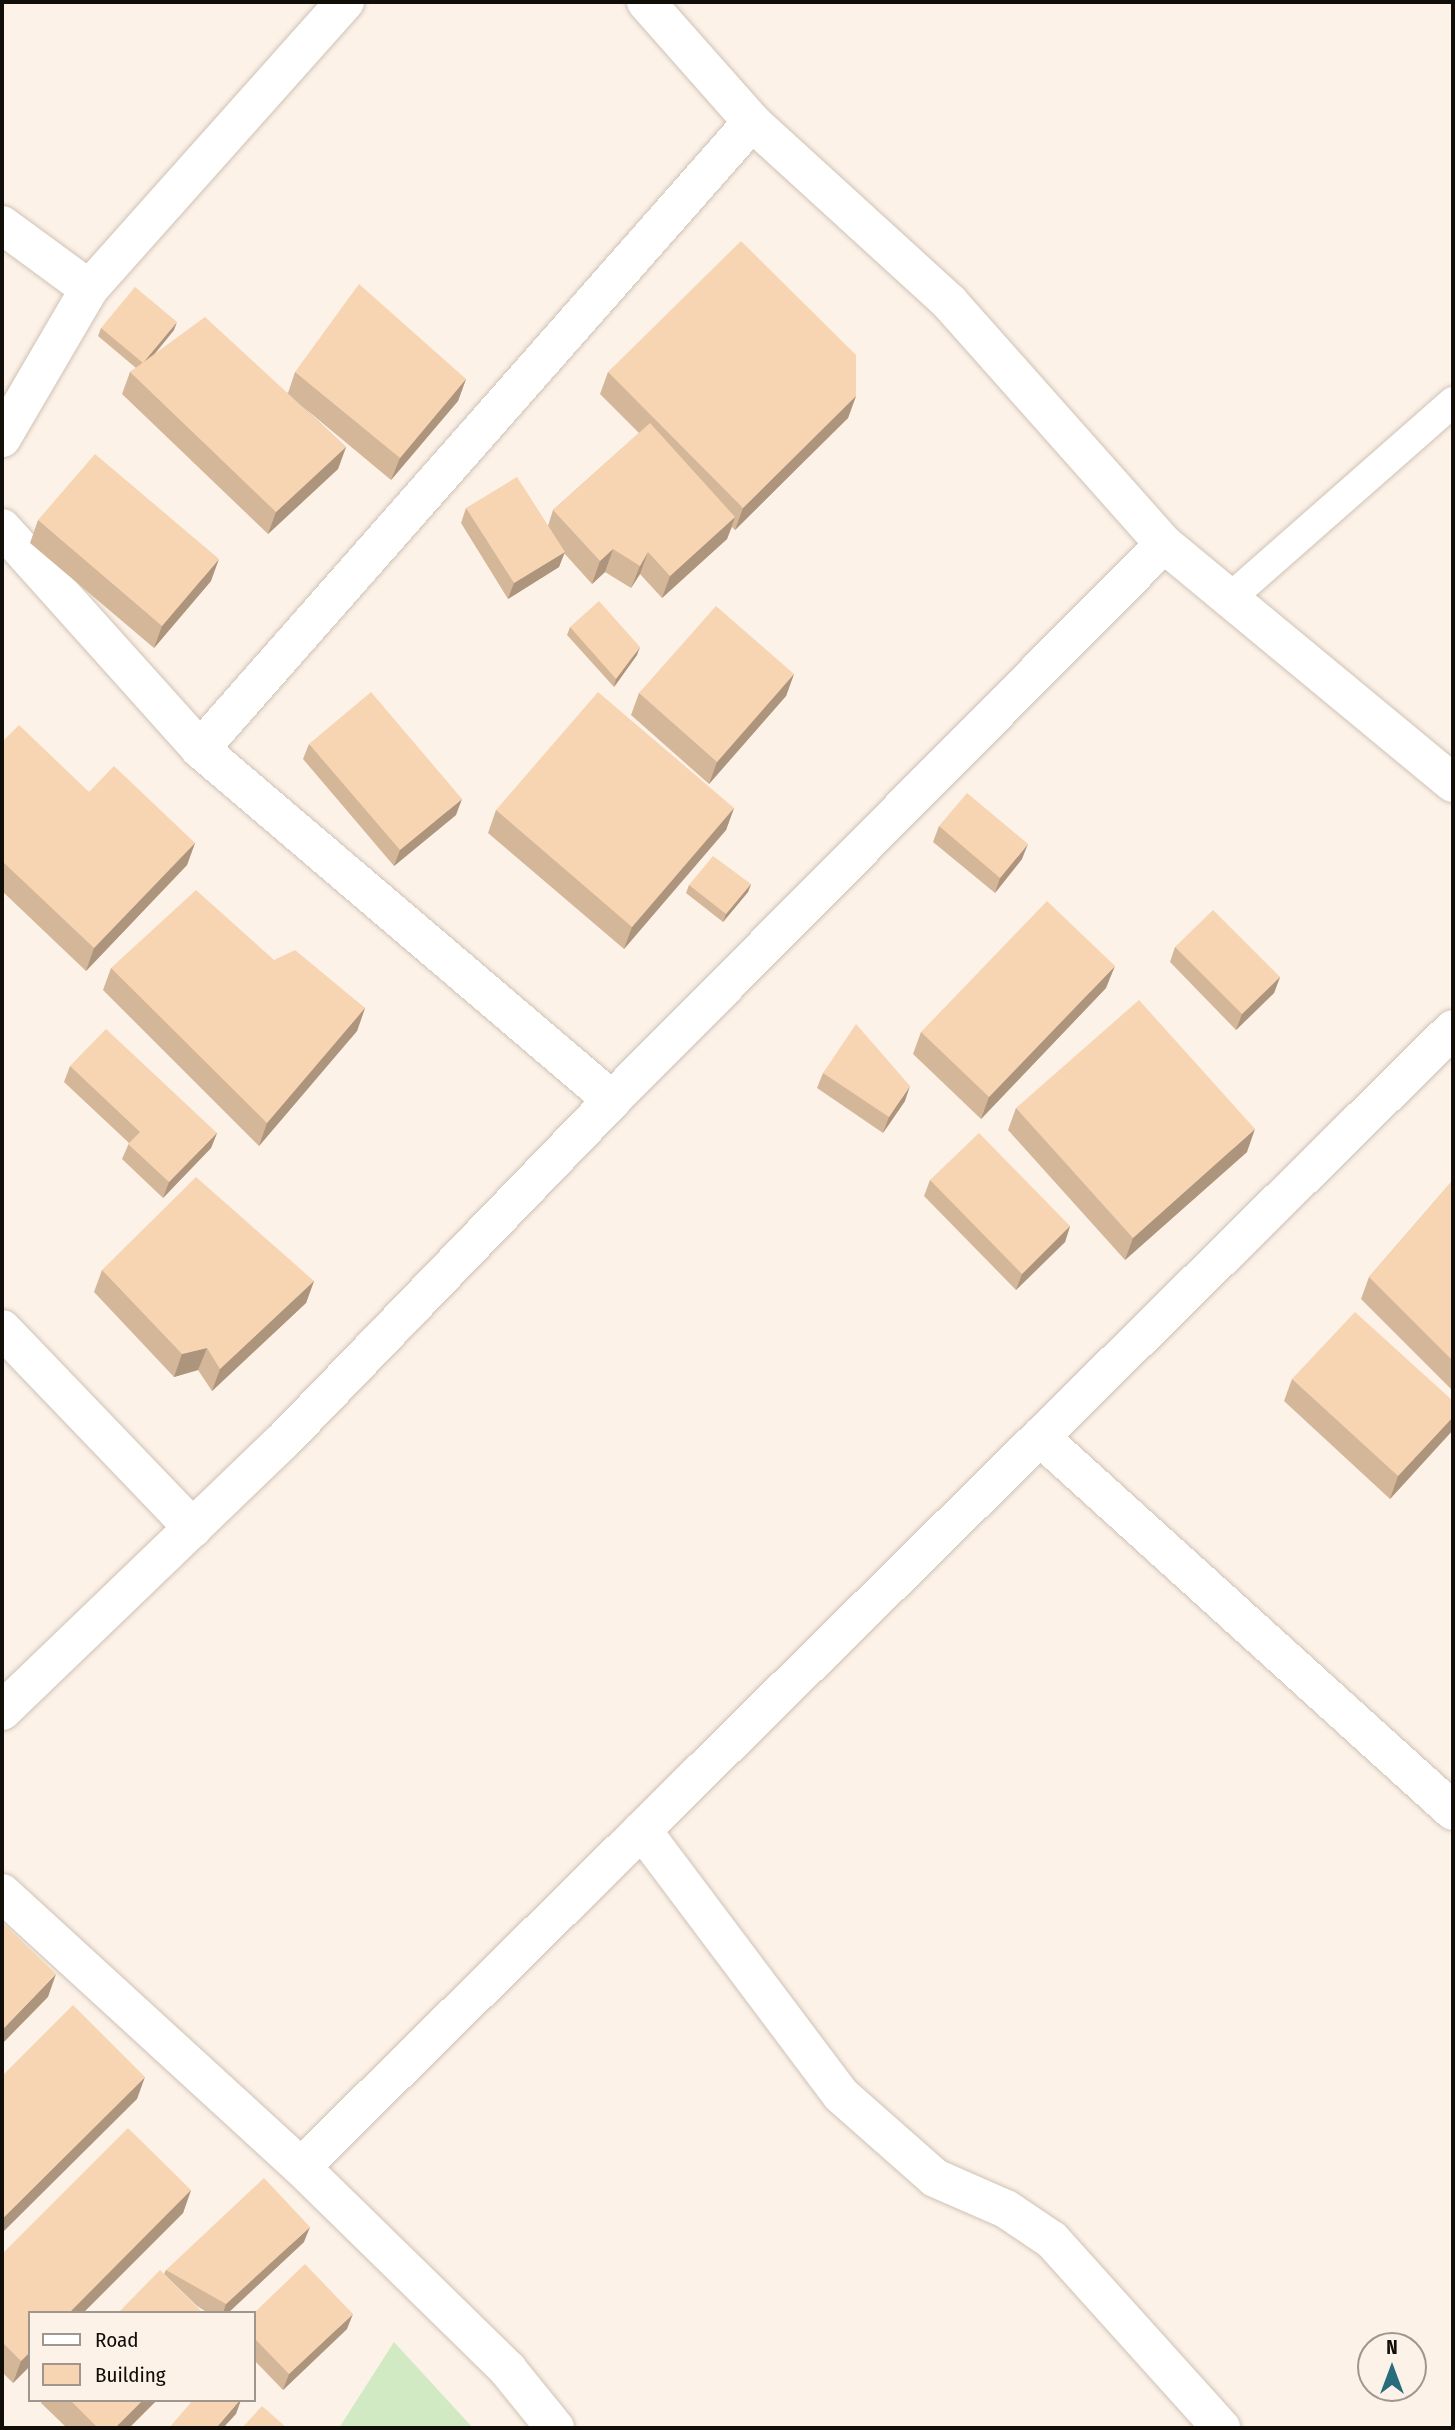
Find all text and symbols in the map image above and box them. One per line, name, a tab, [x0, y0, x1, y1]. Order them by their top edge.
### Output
legend	[28, 2311, 256, 2402]
text: Road	[95, 2327, 139, 2353]
north arrow	[1357, 2332, 1427, 2402]
text: N	[1386, 2336, 1398, 2359]
text: Building	[95, 2362, 166, 2388]

